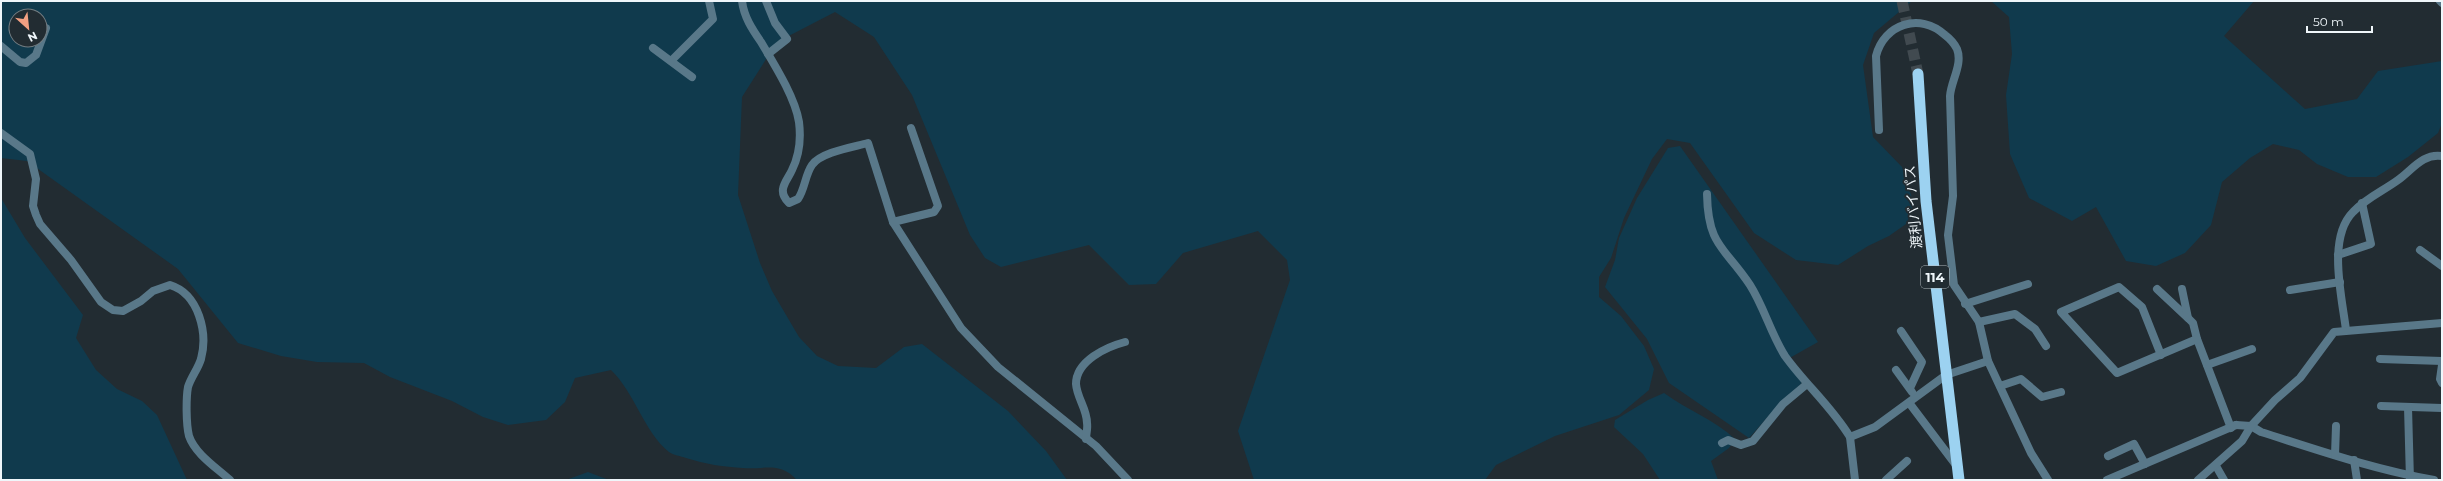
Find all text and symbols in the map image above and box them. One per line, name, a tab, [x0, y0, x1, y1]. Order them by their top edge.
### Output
north arrow	[8, 8, 48, 48]
scale bar	[2307, 8, 2372, 34]
text: 50 m	[2313, 14, 2344, 29]
text: N	[25, 29, 40, 45]
street label: 渡利バイパス	[1900, 165, 1926, 249]
road number: 114	[1921, 266, 1949, 288]

